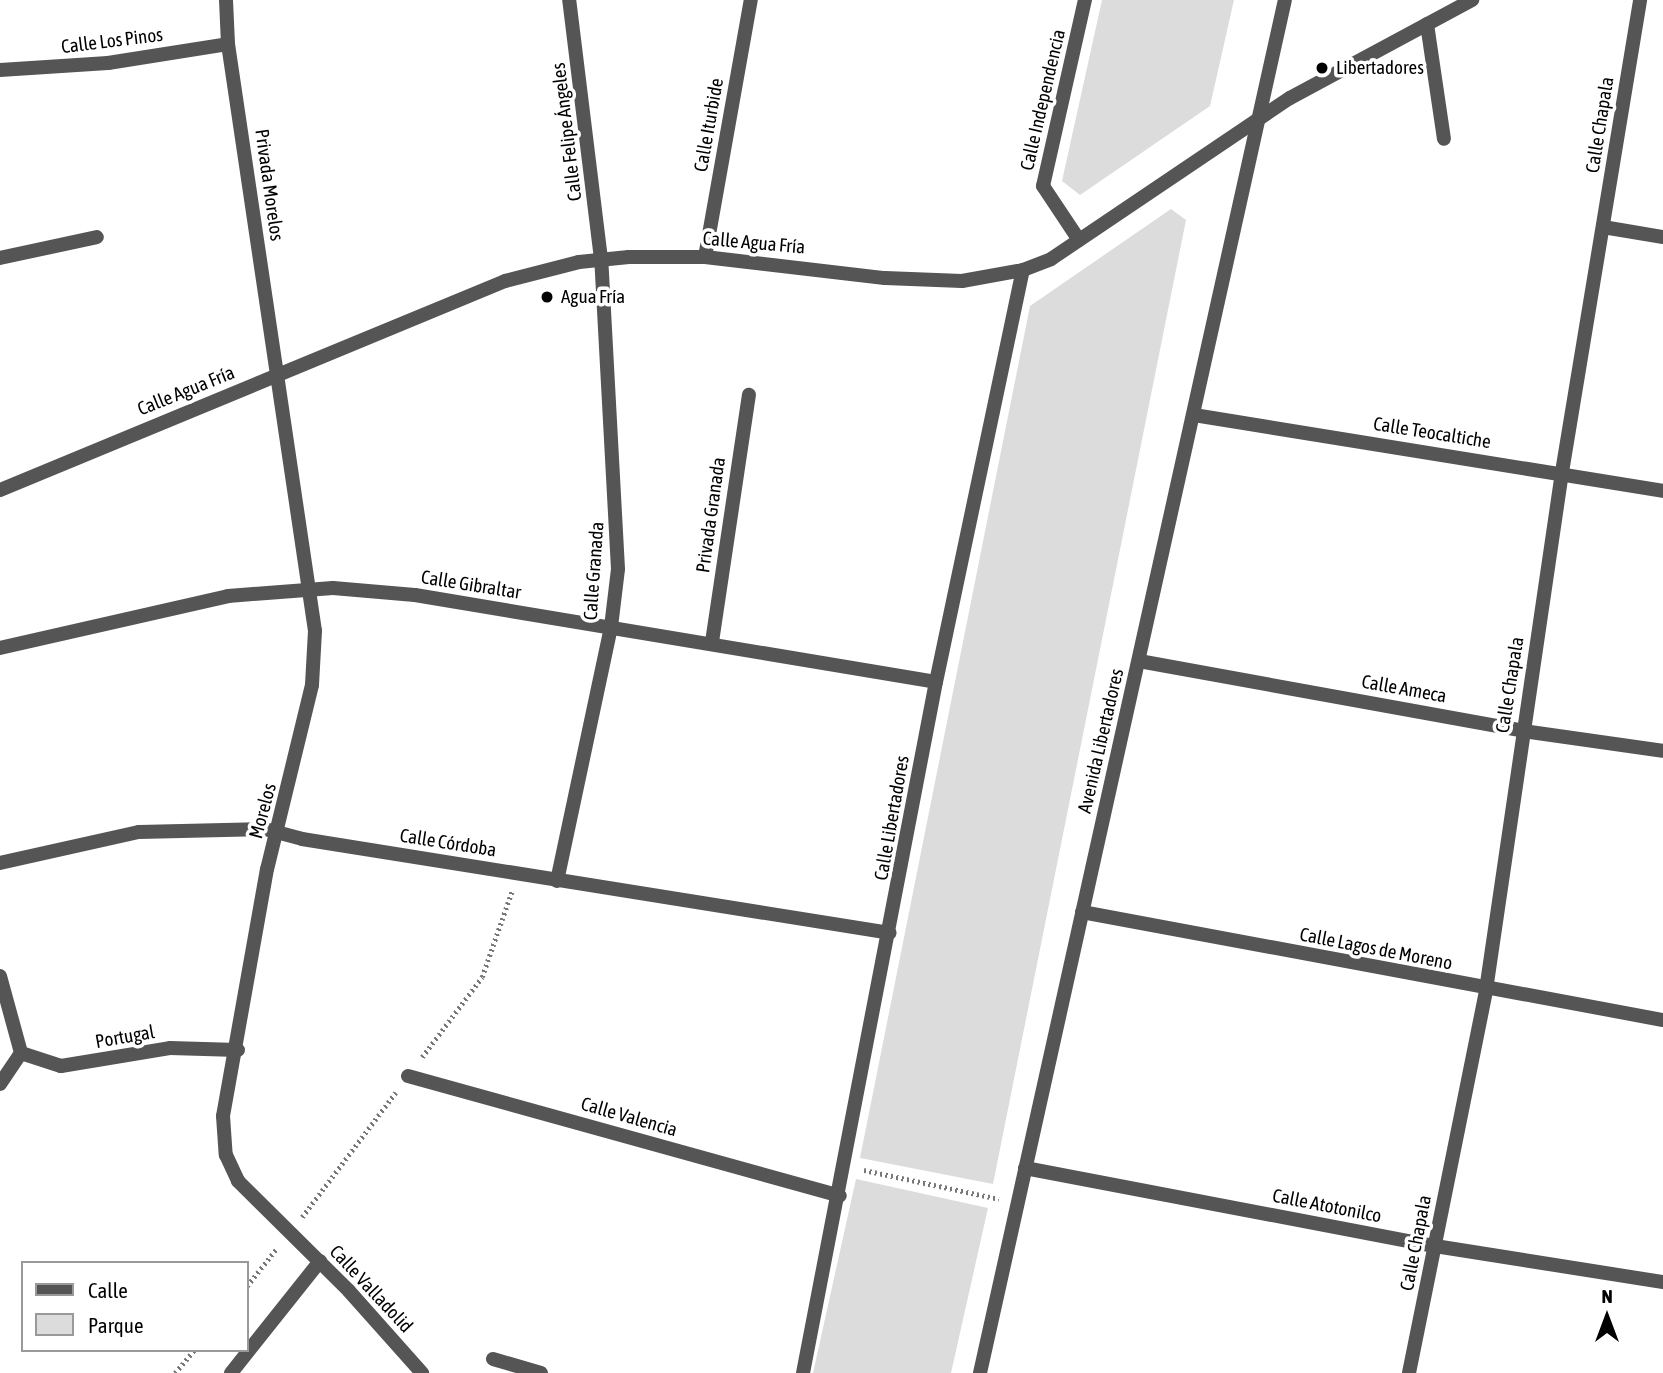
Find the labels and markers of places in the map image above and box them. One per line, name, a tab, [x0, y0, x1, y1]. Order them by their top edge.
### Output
place label: Libertadores	[1336, 57, 1424, 79]
marker: Libertadores	[1314, 60, 1330, 76]
place label: Agua Fría	[561, 286, 625, 308]
marker: Agua Fría	[539, 289, 555, 305]

